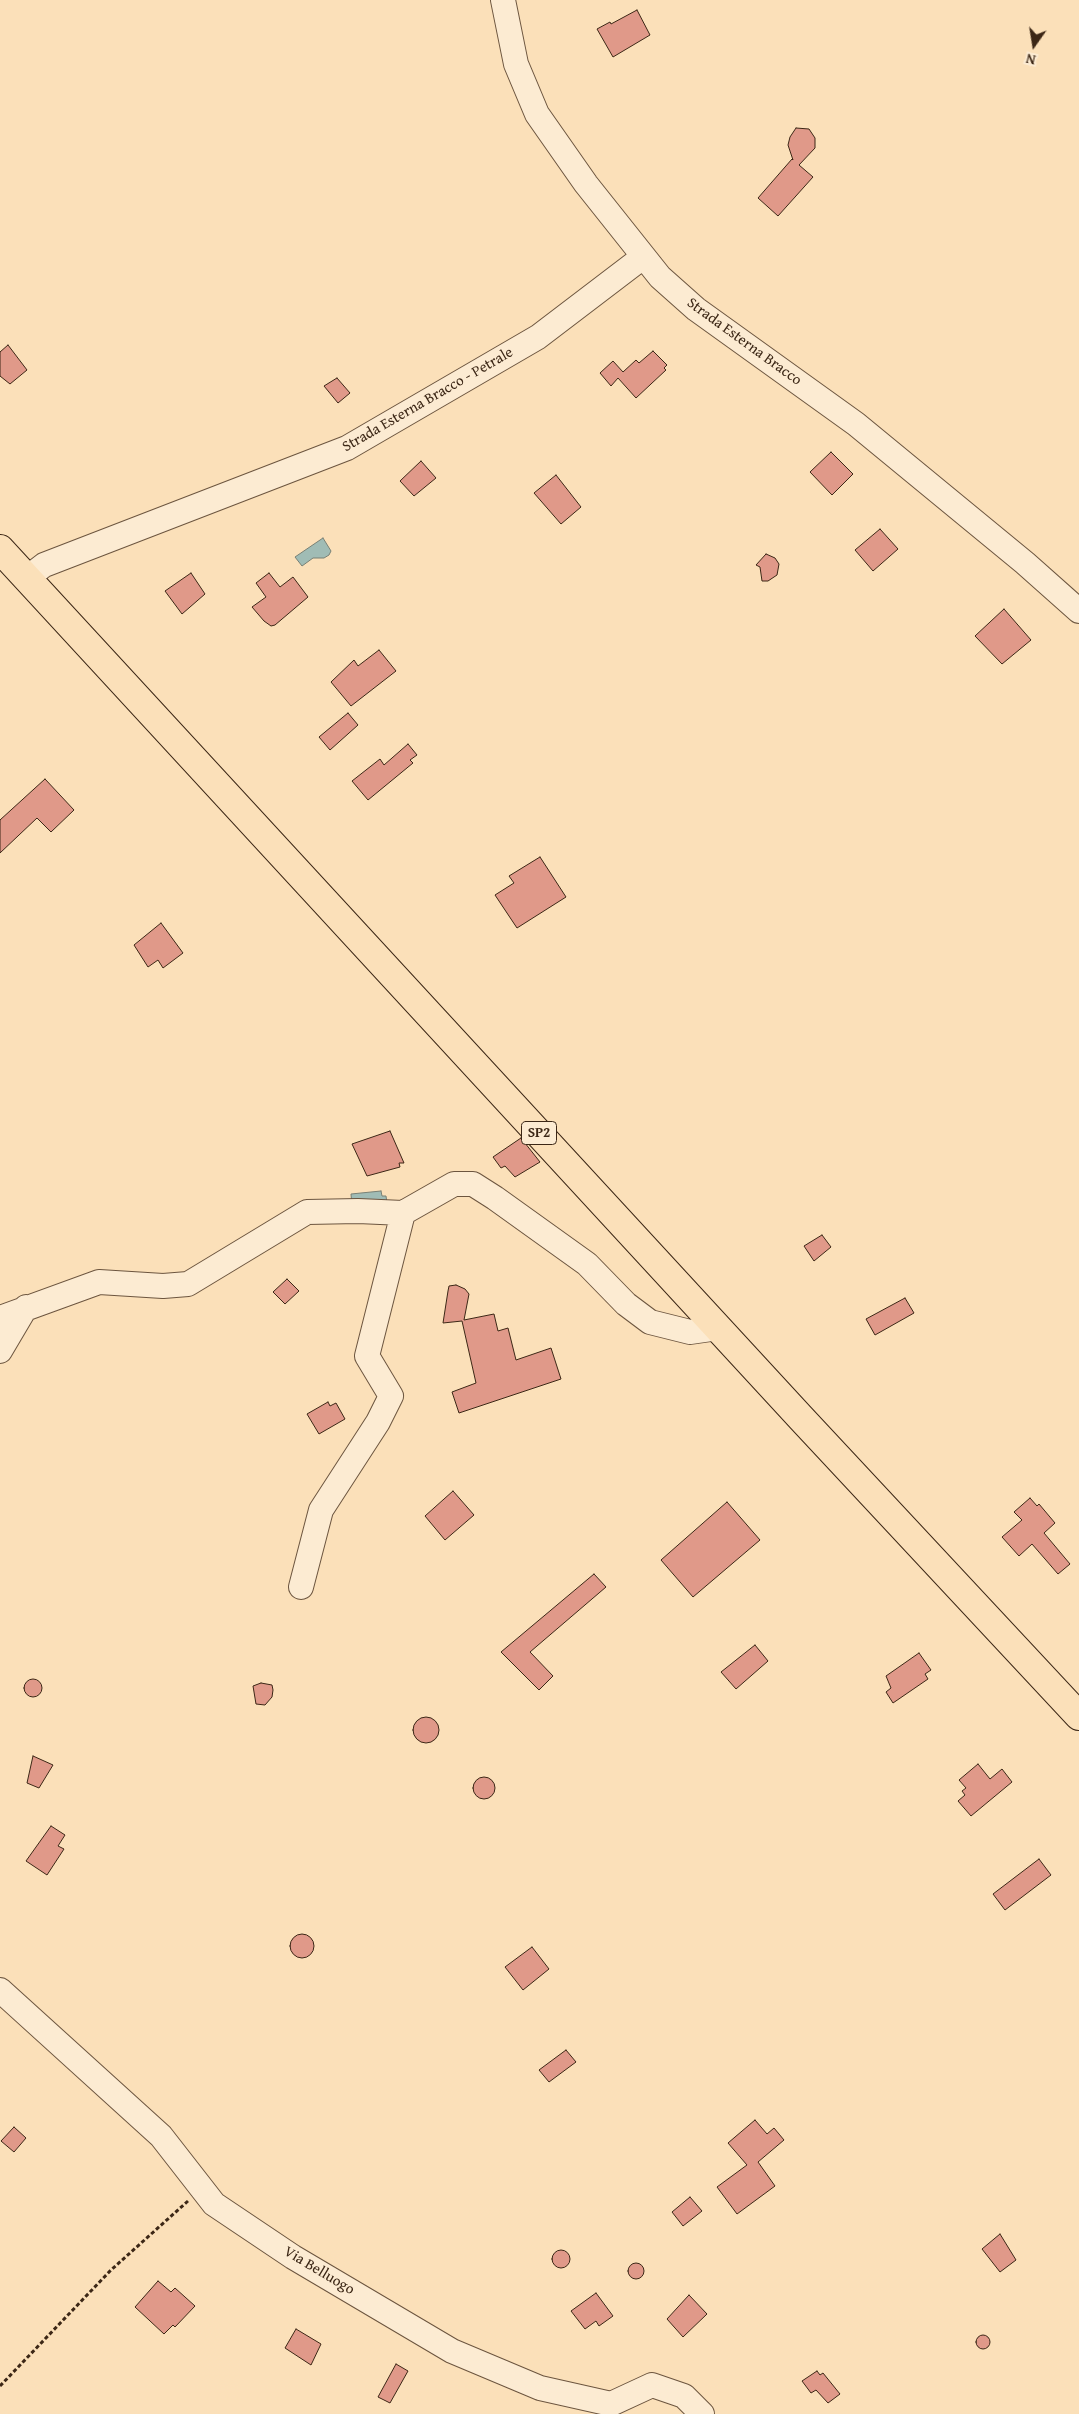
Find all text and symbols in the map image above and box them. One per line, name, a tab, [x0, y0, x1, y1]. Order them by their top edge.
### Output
north arrow	[1009, 20, 1059, 70]
text: N	[1024, 49, 1037, 70]
street label: Strada Esterna Bracco	[683, 294, 805, 390]
street label: Strada Esterna Bracco - Petrale	[339, 344, 517, 456]
road number: SP2	[522, 1122, 556, 1144]
street label: Via Belluogo	[280, 2243, 358, 2299]

